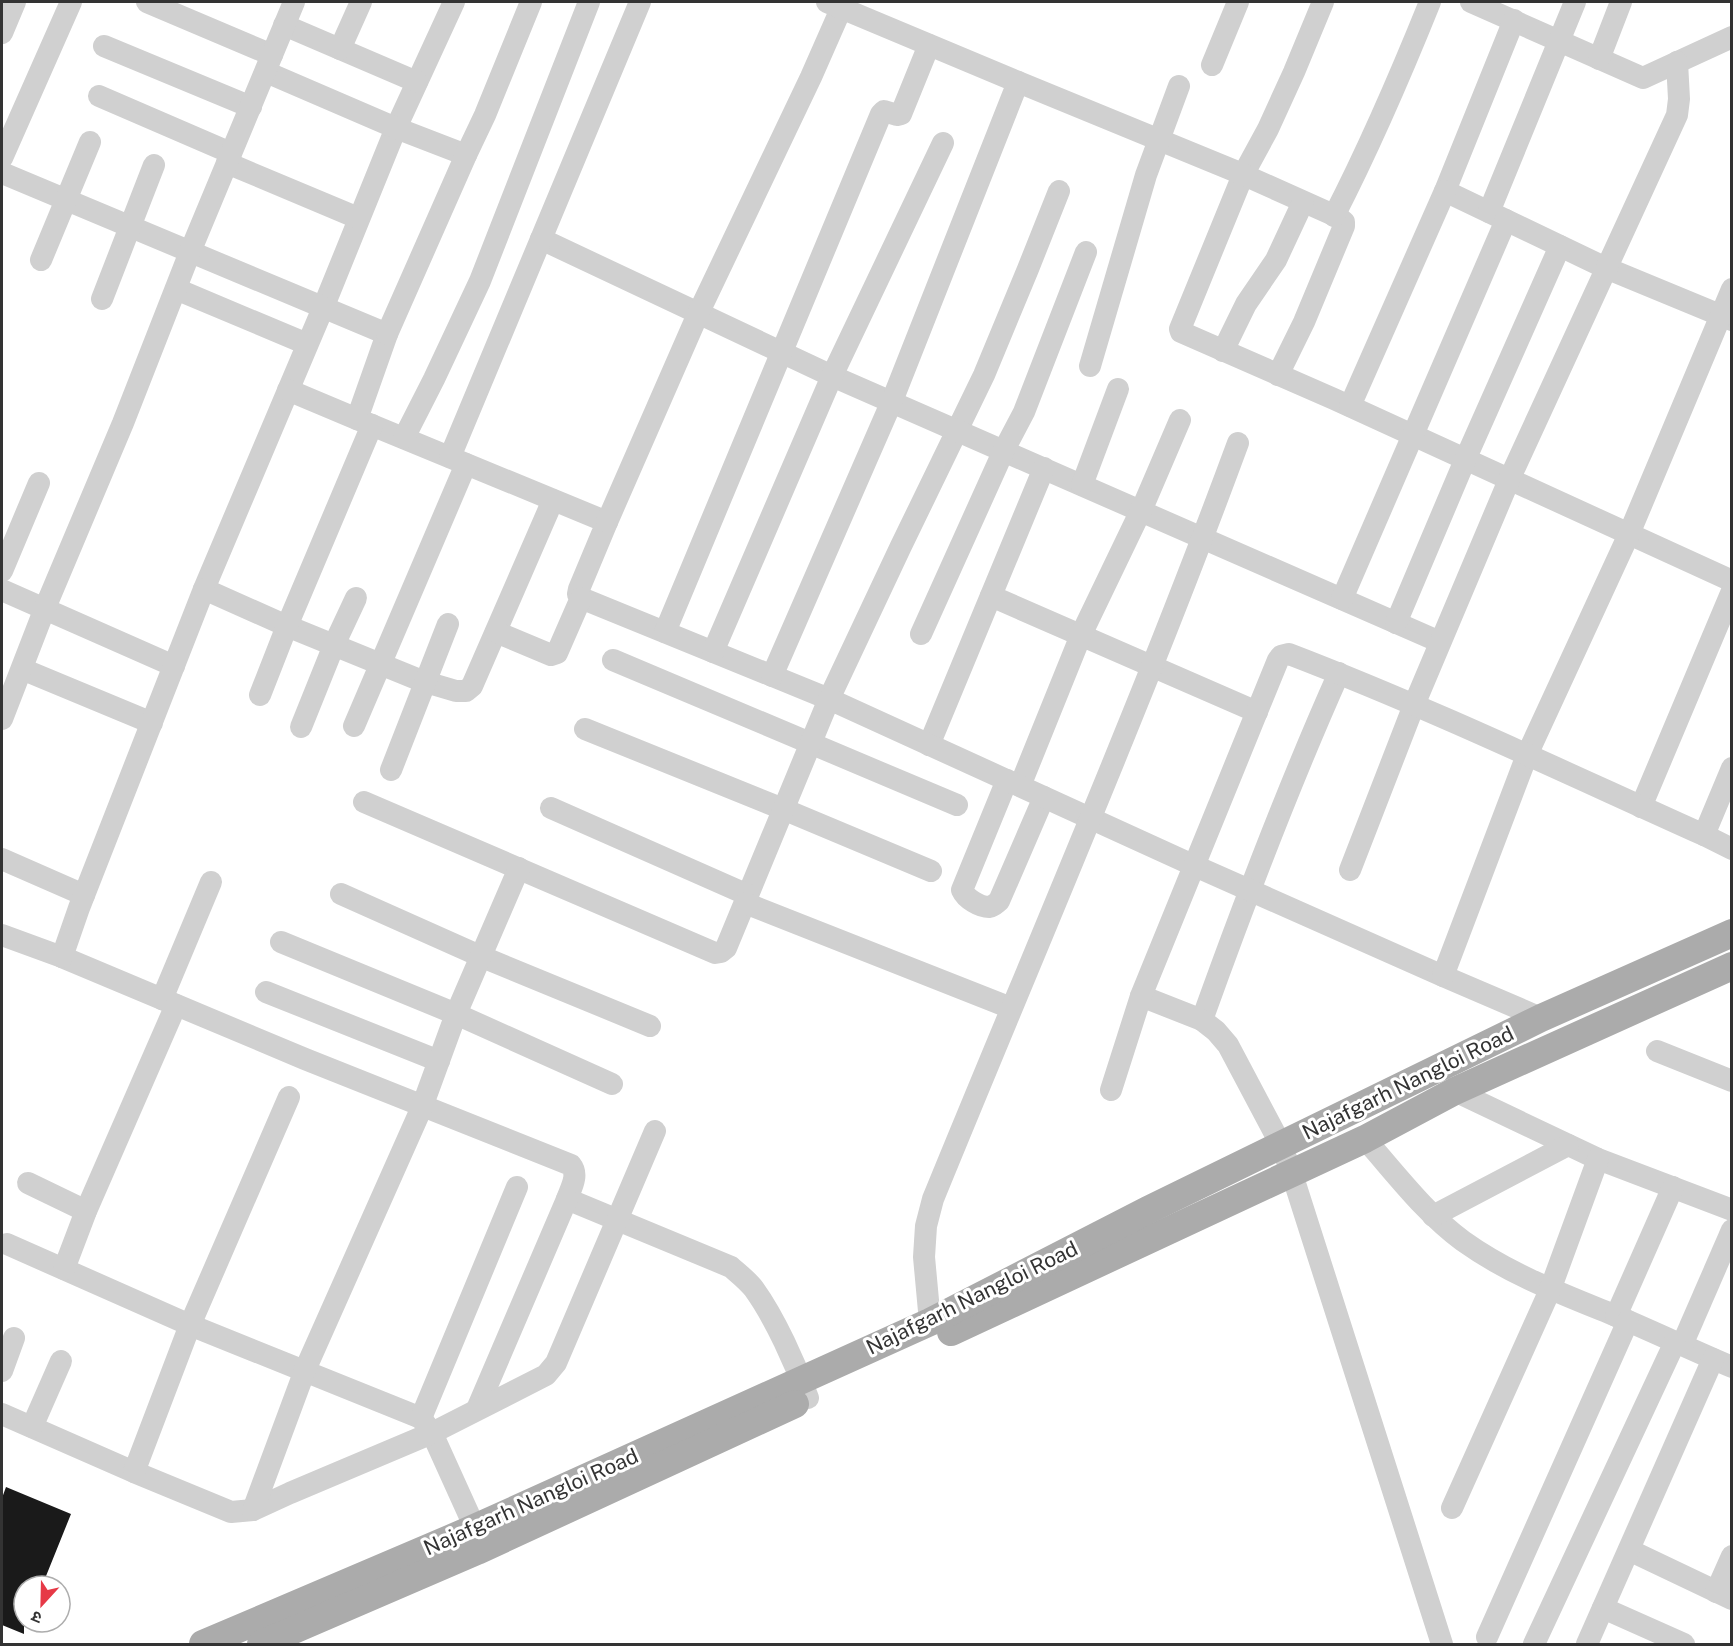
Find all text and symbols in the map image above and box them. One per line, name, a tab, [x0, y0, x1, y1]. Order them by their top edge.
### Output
street label: Najafgarh Nangloi Road	[1298, 1020, 1518, 1145]
street label: Najafgarh Nangloi Road	[862, 1235, 1082, 1360]
street label: Najafgarh Nangloi Road	[420, 1443, 642, 1560]
north arrow	[12, 1574, 72, 1634]
text: उ	[28, 1607, 44, 1628]

